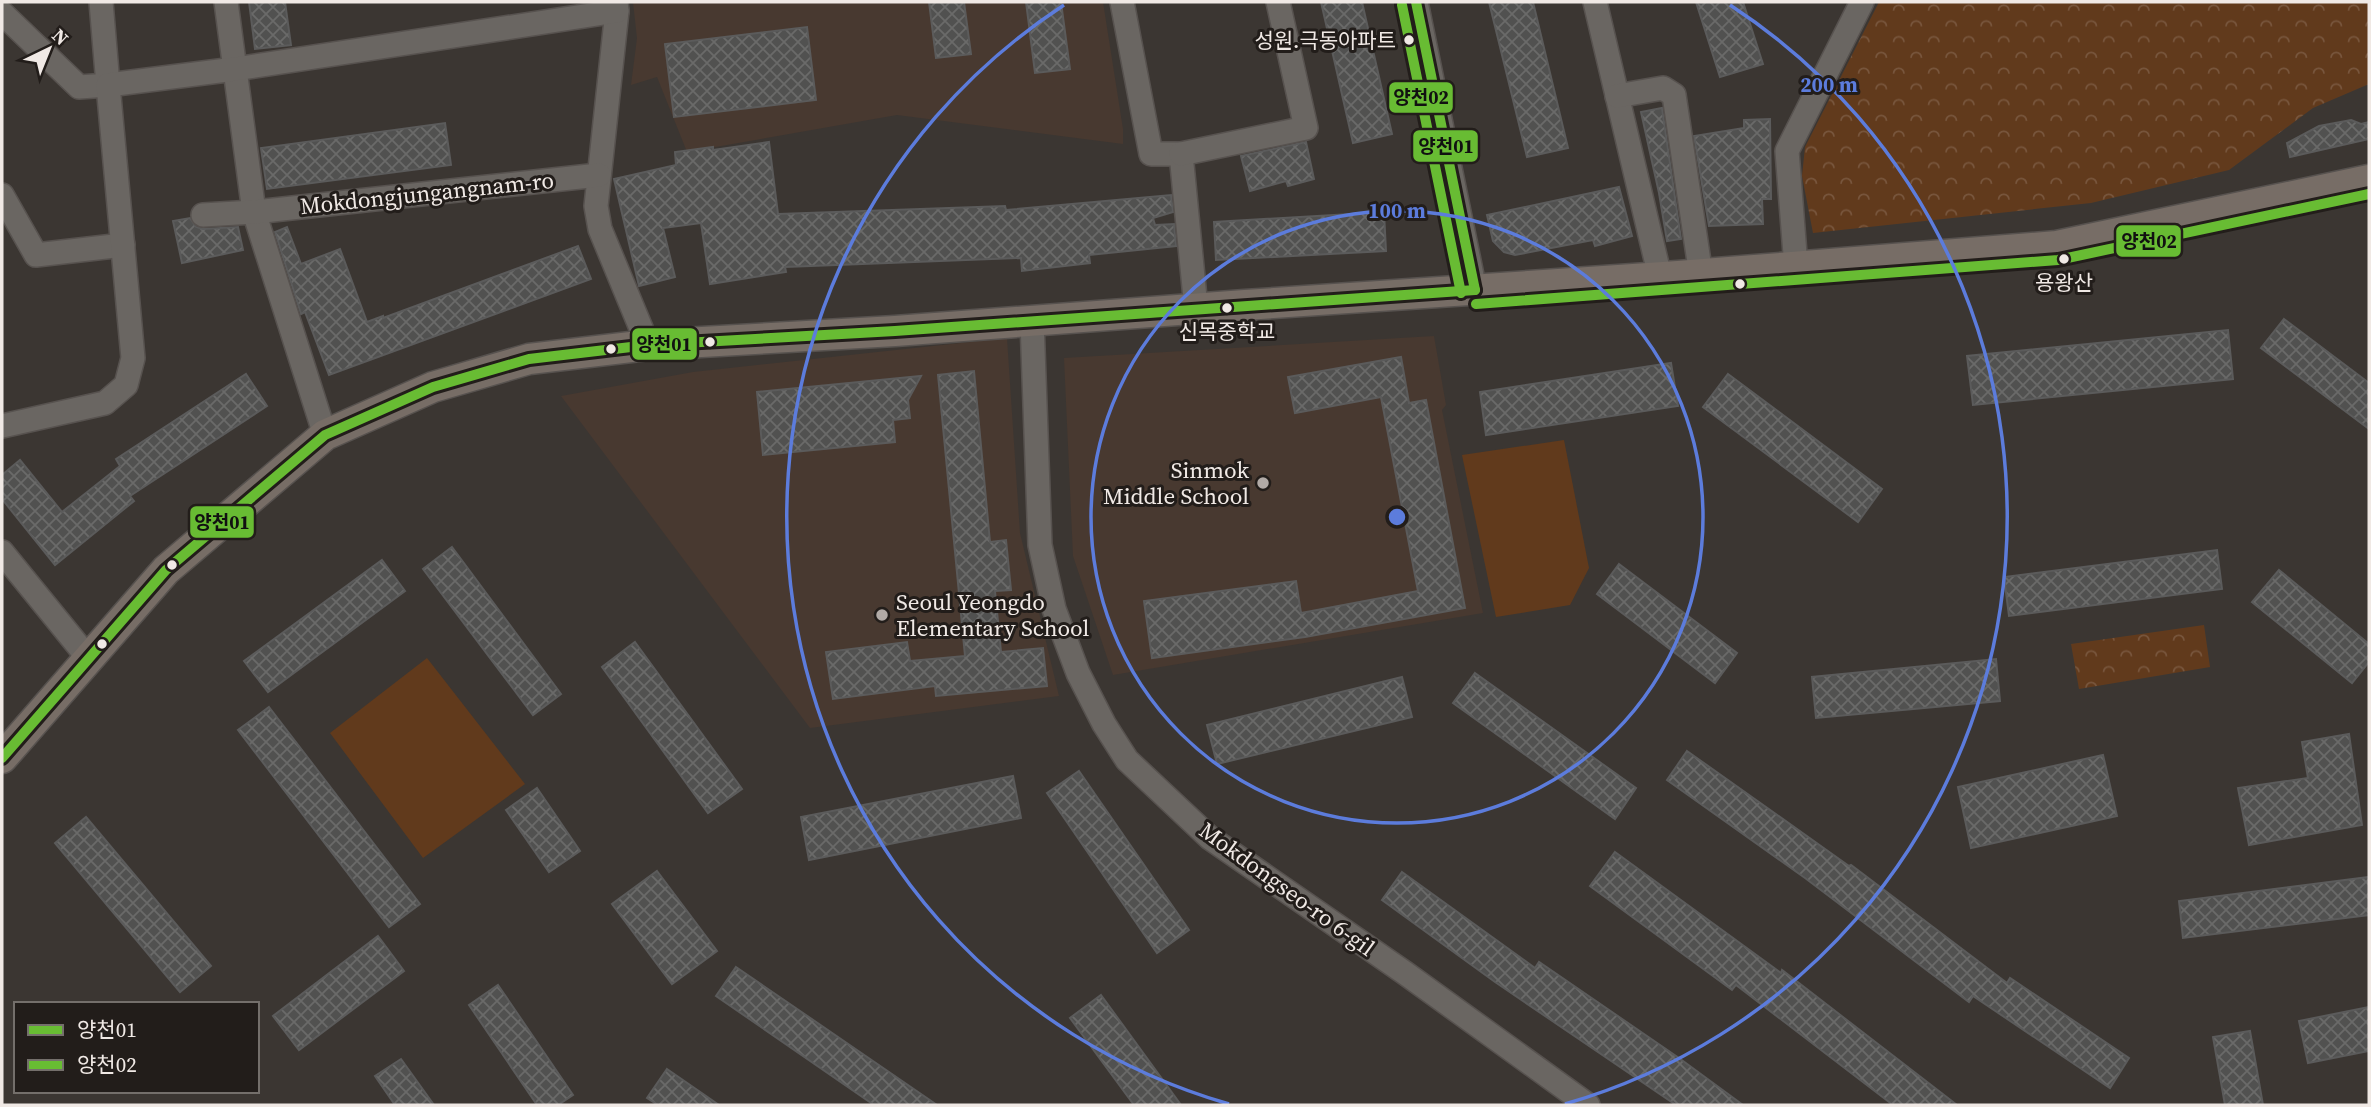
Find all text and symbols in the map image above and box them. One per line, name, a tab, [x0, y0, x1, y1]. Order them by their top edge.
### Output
north arrow	[14, 14, 84, 84]
text: N	[47, 22, 75, 51]
place label: 성원.극동아파트	[1254, 26, 1396, 55]
marker: 성원.극동아파트	[1402, 33, 1416, 47]
text: 200 m	[1800, 70, 1858, 99]
line badge: 양천02	[1388, 81, 1454, 114]
text: 양천02	[1393, 84, 1449, 110]
line badge: 양천01	[1412, 129, 1479, 163]
text: 양천01	[1418, 133, 1474, 159]
street label: Mokdongjungangnam-ro	[299, 164, 555, 222]
text: 100 m	[1368, 196, 1426, 225]
line badge: 양천02	[2115, 224, 2182, 258]
text: 양천02	[2121, 228, 2177, 254]
marker: 용왕산	[2057, 252, 2071, 266]
place label: 용왕산	[2035, 268, 2093, 297]
unlabelled marker	[1733, 277, 1747, 291]
marker: 신목중학교	[1220, 301, 1234, 315]
place label: 신목중학교	[1179, 317, 1275, 346]
line badge: 양천01	[631, 327, 698, 361]
text: 양천01	[636, 331, 692, 357]
unlabelled marker	[703, 335, 717, 349]
unlabelled marker	[604, 342, 618, 356]
place label: Sinmok Middle School	[1103, 454, 1249, 512]
marker: Sinmok Middle School	[1255, 475, 1271, 491]
line badge: 양천01	[189, 505, 255, 539]
centre of rings	[1385, 505, 1409, 529]
text: 양천01	[194, 509, 250, 535]
unlabelled marker	[165, 558, 179, 572]
place label: Seoul Yeongdo Elementary School	[896, 586, 1089, 644]
marker: Seoul Yeongdo Elementary School	[874, 607, 890, 623]
unlabelled marker	[95, 637, 109, 651]
street label: Mokdongseo-ro 6-gil	[1193, 814, 1381, 964]
legend	[14, 1002, 259, 1093]
text: 양천01	[77, 1015, 137, 1044]
text: 양천02	[77, 1050, 137, 1079]

